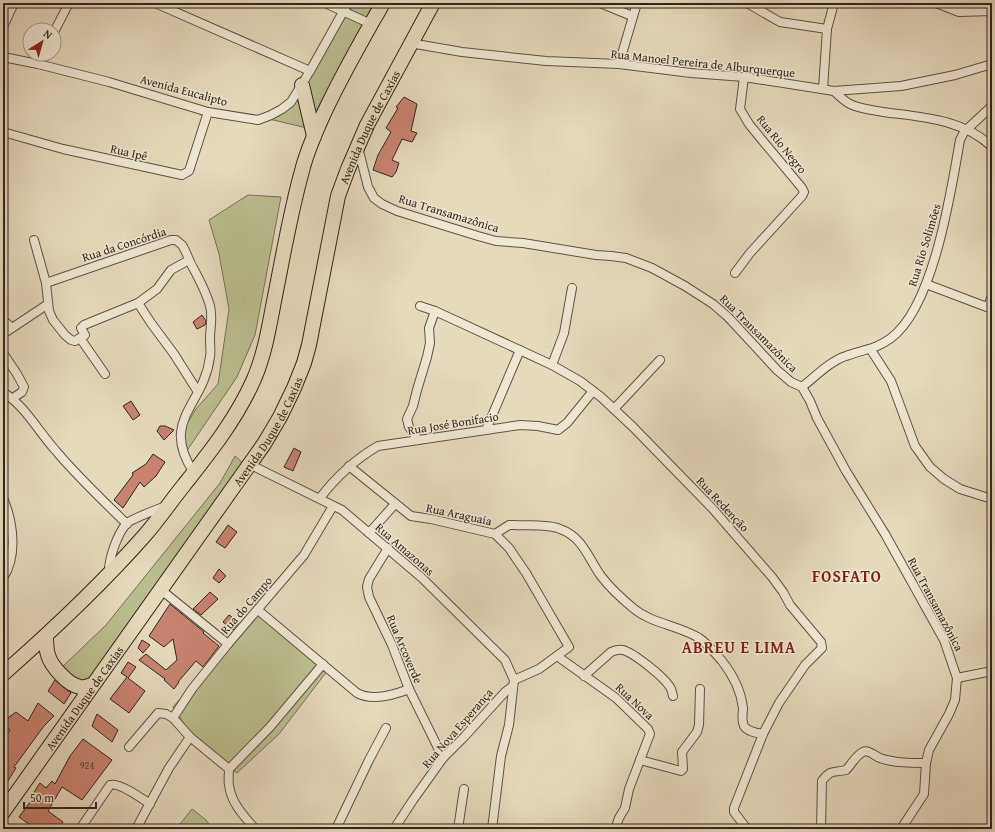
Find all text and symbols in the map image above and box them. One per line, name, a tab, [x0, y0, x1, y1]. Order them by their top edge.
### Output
north arrow	[22, 22, 62, 62]
text: N	[40, 25, 56, 43]
street label: Rua Manoel Pereira de Alburquerque	[610, 45, 796, 81]
street label: Avenida Duque de Caxias	[335, 67, 404, 186]
street label: Avenida Eucalipto	[138, 70, 230, 110]
street label: Rua Rio Negro	[753, 111, 811, 177]
street label: Rua Ipê	[109, 139, 150, 165]
street label: Rua Transamazônica	[397, 190, 502, 236]
street label: Rua Rio Solimões	[903, 201, 945, 289]
street label: Rua da Concórdia	[80, 222, 169, 266]
street label: Rua Transamazônica	[716, 290, 802, 376]
street label: Avenida Duque de Caxias	[228, 374, 306, 489]
street label: Rua José Bonifacio	[406, 407, 500, 439]
street label: Rua Redenção	[693, 473, 753, 535]
street label: Rua Araguaia	[425, 499, 494, 529]
street label: Rua Amazonas	[372, 519, 438, 580]
street label: Rua Transamazônica	[904, 554, 968, 654]
district label: FOSFATO	[812, 564, 882, 588]
street label: Rua do Campo	[216, 572, 276, 638]
street label: Rua Arcoverde	[383, 612, 427, 686]
district label: ABREU E LIMA	[682, 635, 796, 659]
street label: Avenida Duque de Caxias	[41, 642, 127, 754]
street label: Rua Nova	[612, 679, 658, 723]
street label: Rua Nova Esperança	[418, 684, 497, 772]
house number: 924	[80, 758, 94, 773]
scale bar	[24, 784, 96, 810]
text: 50 m	[30, 789, 54, 806]

